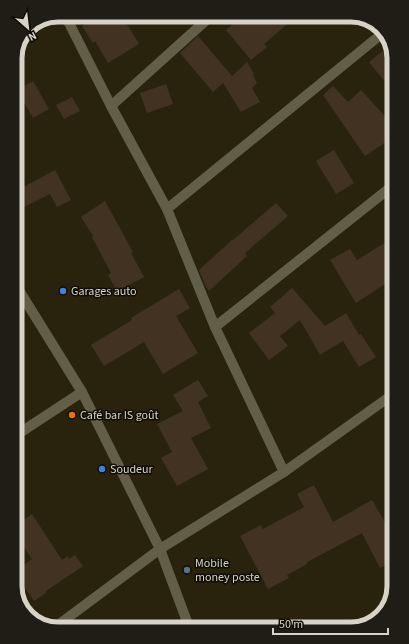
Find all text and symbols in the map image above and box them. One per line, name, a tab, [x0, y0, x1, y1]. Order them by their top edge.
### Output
north arrow	[8, 8, 48, 48]
text: N	[26, 28, 39, 45]
place label: Garages auto	[71, 283, 137, 300]
marker: Garages auto	[58, 286, 68, 296]
place label: Café bar IS goût	[80, 407, 159, 424]
marker: Café bar IS goût	[67, 410, 77, 420]
place label: Soudeur	[110, 461, 154, 478]
marker: Soudeur	[97, 464, 107, 474]
place label: Mobile money poste	[195, 555, 260, 586]
marker: Mobile money poste	[182, 565, 192, 575]
scale bar	[273, 610, 388, 636]
text: 50 m	[279, 616, 303, 633]

